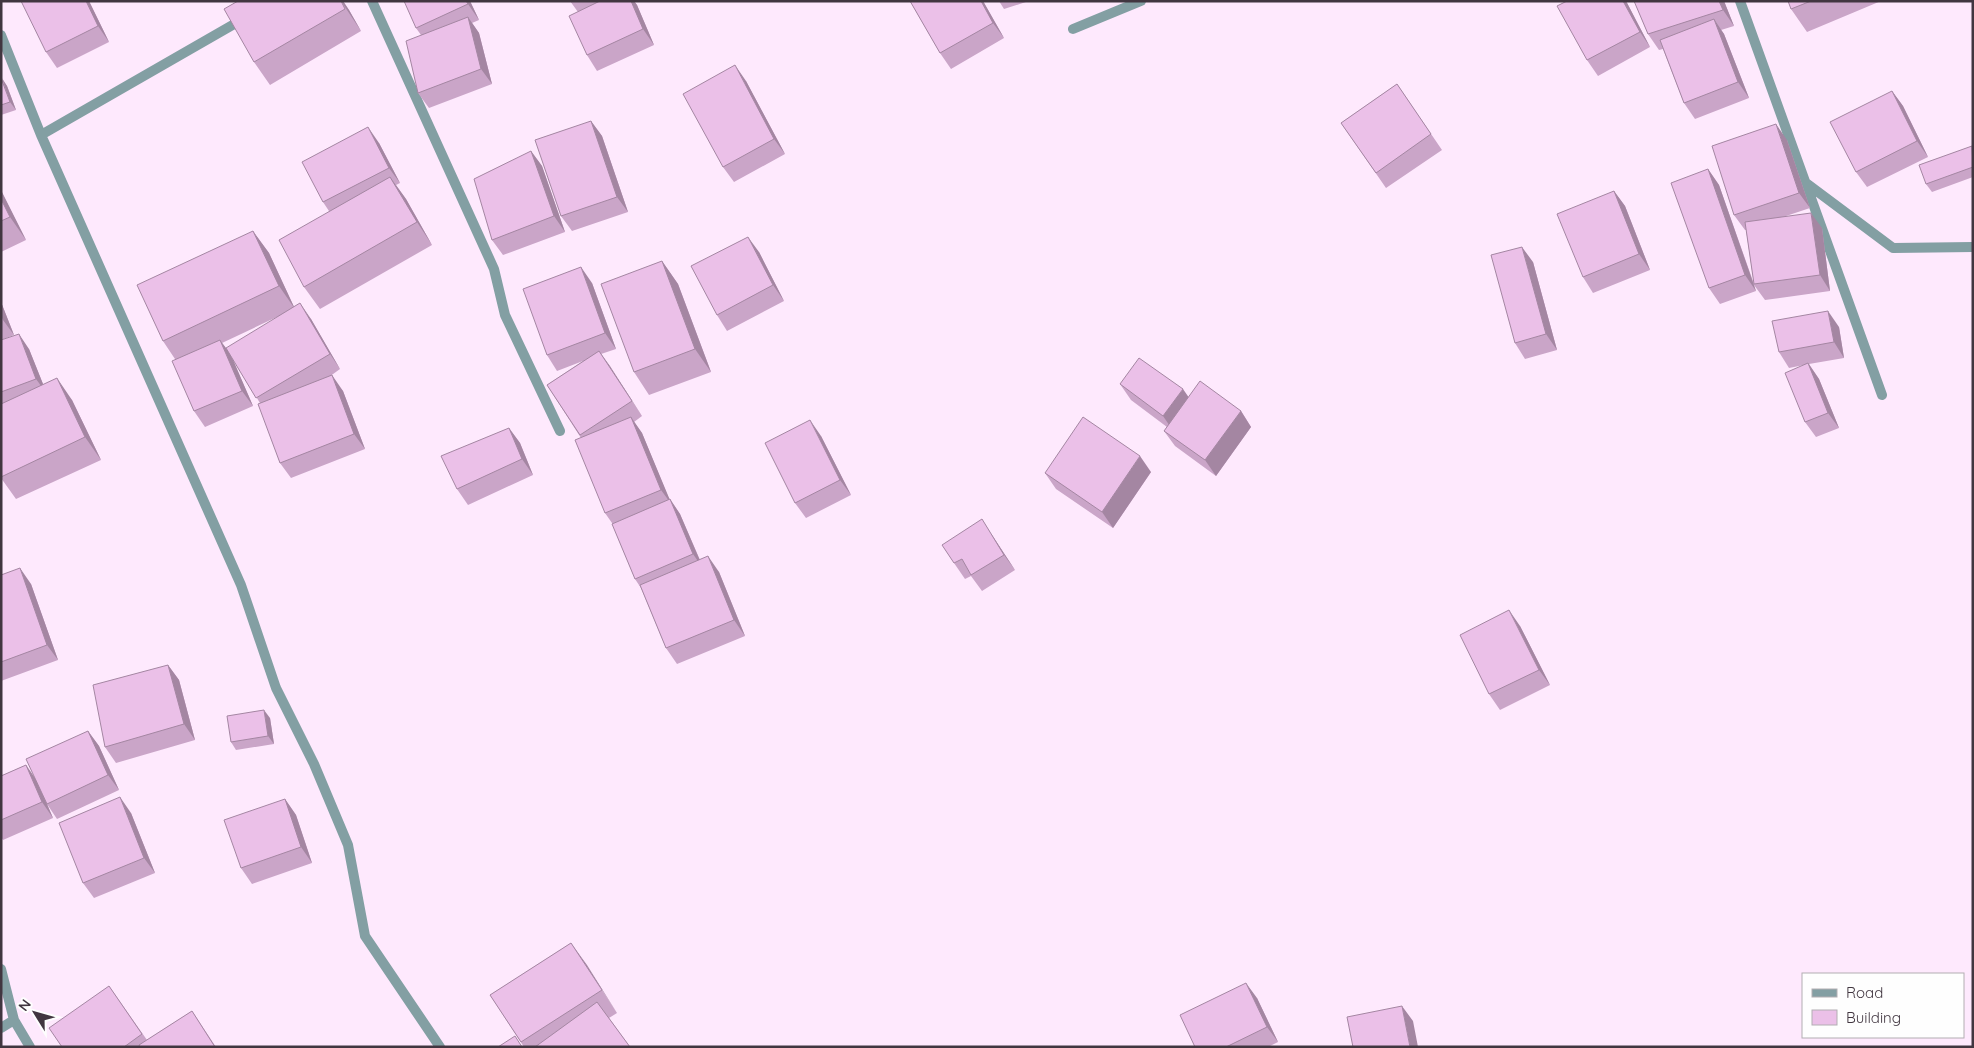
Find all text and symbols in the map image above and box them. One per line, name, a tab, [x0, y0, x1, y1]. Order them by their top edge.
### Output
legend	[1802, 973, 1964, 1038]
text: Road	[1846, 983, 1883, 1002]
north arrow	[10, 988, 60, 1038]
text: N	[14, 996, 35, 1015]
text: Building	[1846, 1008, 1901, 1027]

